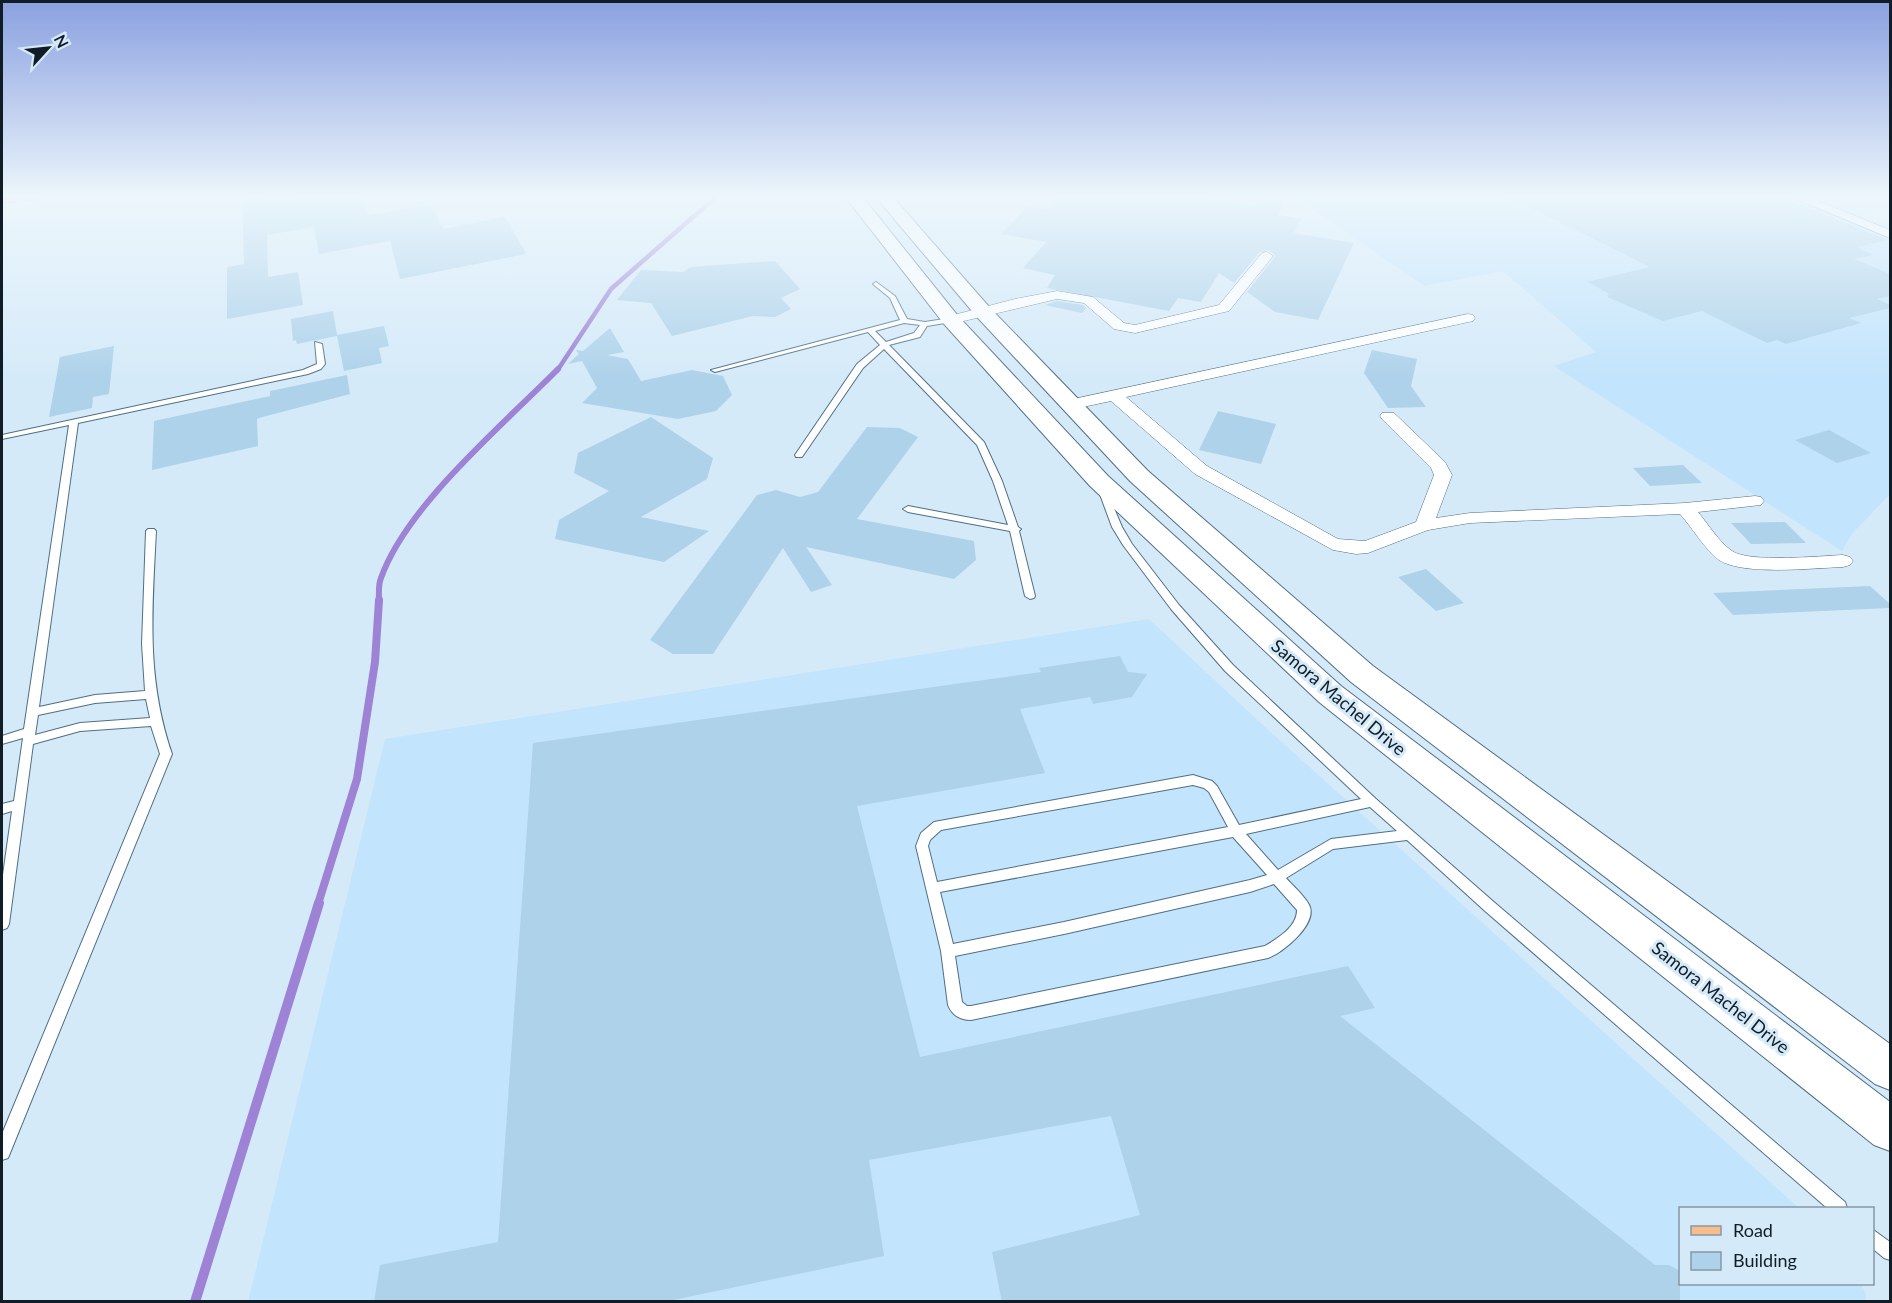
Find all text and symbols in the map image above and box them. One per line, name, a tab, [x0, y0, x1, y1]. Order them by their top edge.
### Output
north arrow	[18, 18, 78, 78]
text: N	[51, 31, 73, 51]
street label: Samora Machel Drive	[1267, 634, 1411, 760]
street label: Samora Machel Drive	[1648, 936, 1794, 1058]
legend	[1679, 1207, 1874, 1285]
text: Road	[1733, 1219, 1773, 1241]
text: Building	[1733, 1249, 1797, 1271]

